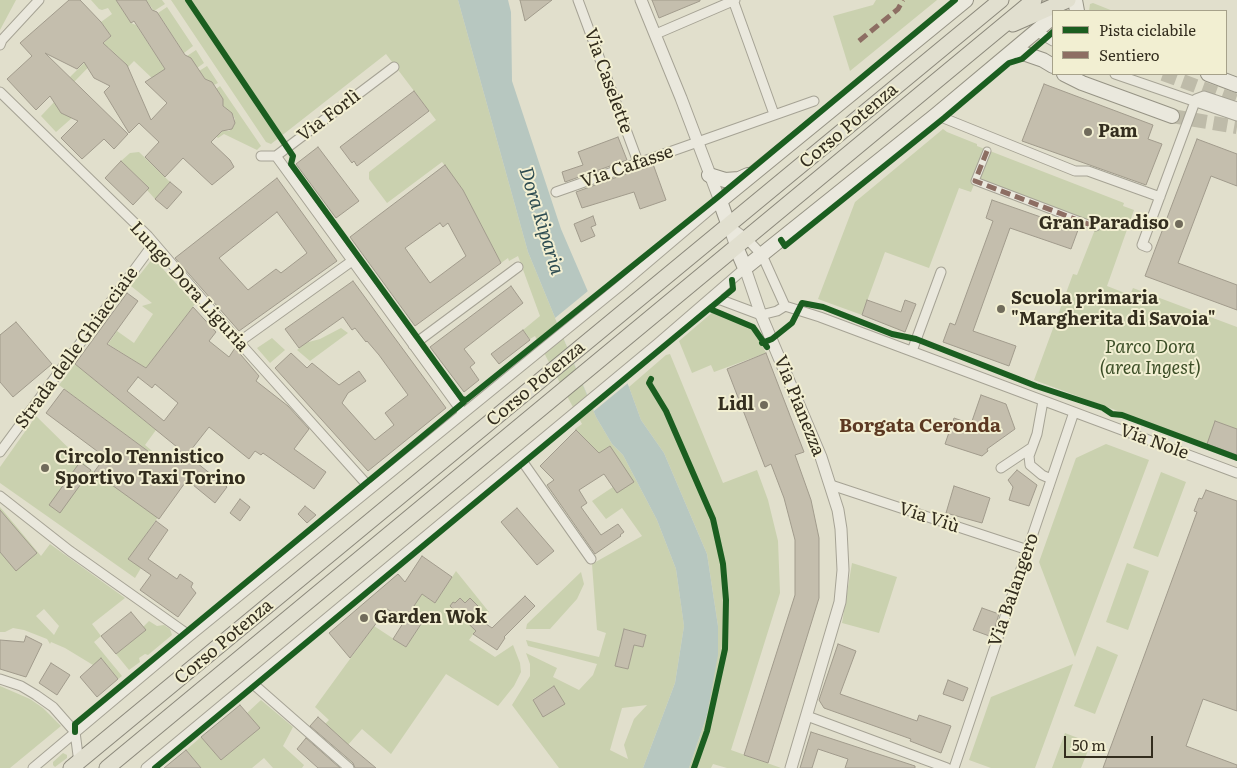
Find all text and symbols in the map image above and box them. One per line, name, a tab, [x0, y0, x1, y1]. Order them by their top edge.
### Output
legend	[1052, 10, 1227, 75]
text: Pista ciclabile	[1099, 18, 1196, 41]
street label: Via Caselette	[579, 26, 637, 136]
text: Sentiero	[1099, 43, 1160, 66]
street label: Corso Potenza	[795, 79, 903, 173]
street label: Via Forlì	[293, 85, 365, 147]
place label: Pam	[1098, 121, 1138, 143]
marker: Pam	[1082, 126, 1094, 138]
street label: Via Cafasse	[578, 141, 676, 193]
water label: Dora Riparia	[514, 164, 568, 278]
place label: Gran Paradiso	[1039, 213, 1169, 235]
street label: Lungo Dora Liguria	[125, 218, 253, 356]
marker: Gran Paradiso	[1173, 218, 1185, 230]
street label: Strada delle Ghiacciaie	[11, 263, 143, 433]
place label: Scuola primaria "Margherita di Savoia"	[1011, 288, 1216, 330]
marker: Scuola primaria "Margherita di Savoia"	[995, 303, 1007, 315]
street label: Corso Potenza	[482, 337, 590, 431]
park label: Parco Dora (area Ingest)	[1099, 337, 1201, 379]
street label: Via Pianezza	[769, 352, 829, 460]
place label: Lidl	[717, 394, 754, 416]
marker: Lidl	[758, 399, 770, 411]
district label: Borgata Ceronda	[839, 415, 1001, 437]
street label: Via Nole	[1117, 420, 1191, 464]
place label: Circolo Tennistico Sportivo Taxi Torino	[55, 447, 246, 489]
marker: Circolo Tennistico Sportivo Taxi Torino	[39, 462, 51, 474]
street label: Via Viù	[896, 498, 962, 538]
street label: Via Balangero	[984, 530, 1044, 650]
street label: Corso Potenza	[170, 595, 278, 689]
place label: Garden Wok	[374, 607, 487, 629]
marker: Garden Wok	[358, 612, 370, 624]
scale bar	[1067, 726, 1156, 758]
text: 50 m	[1072, 733, 1106, 756]

